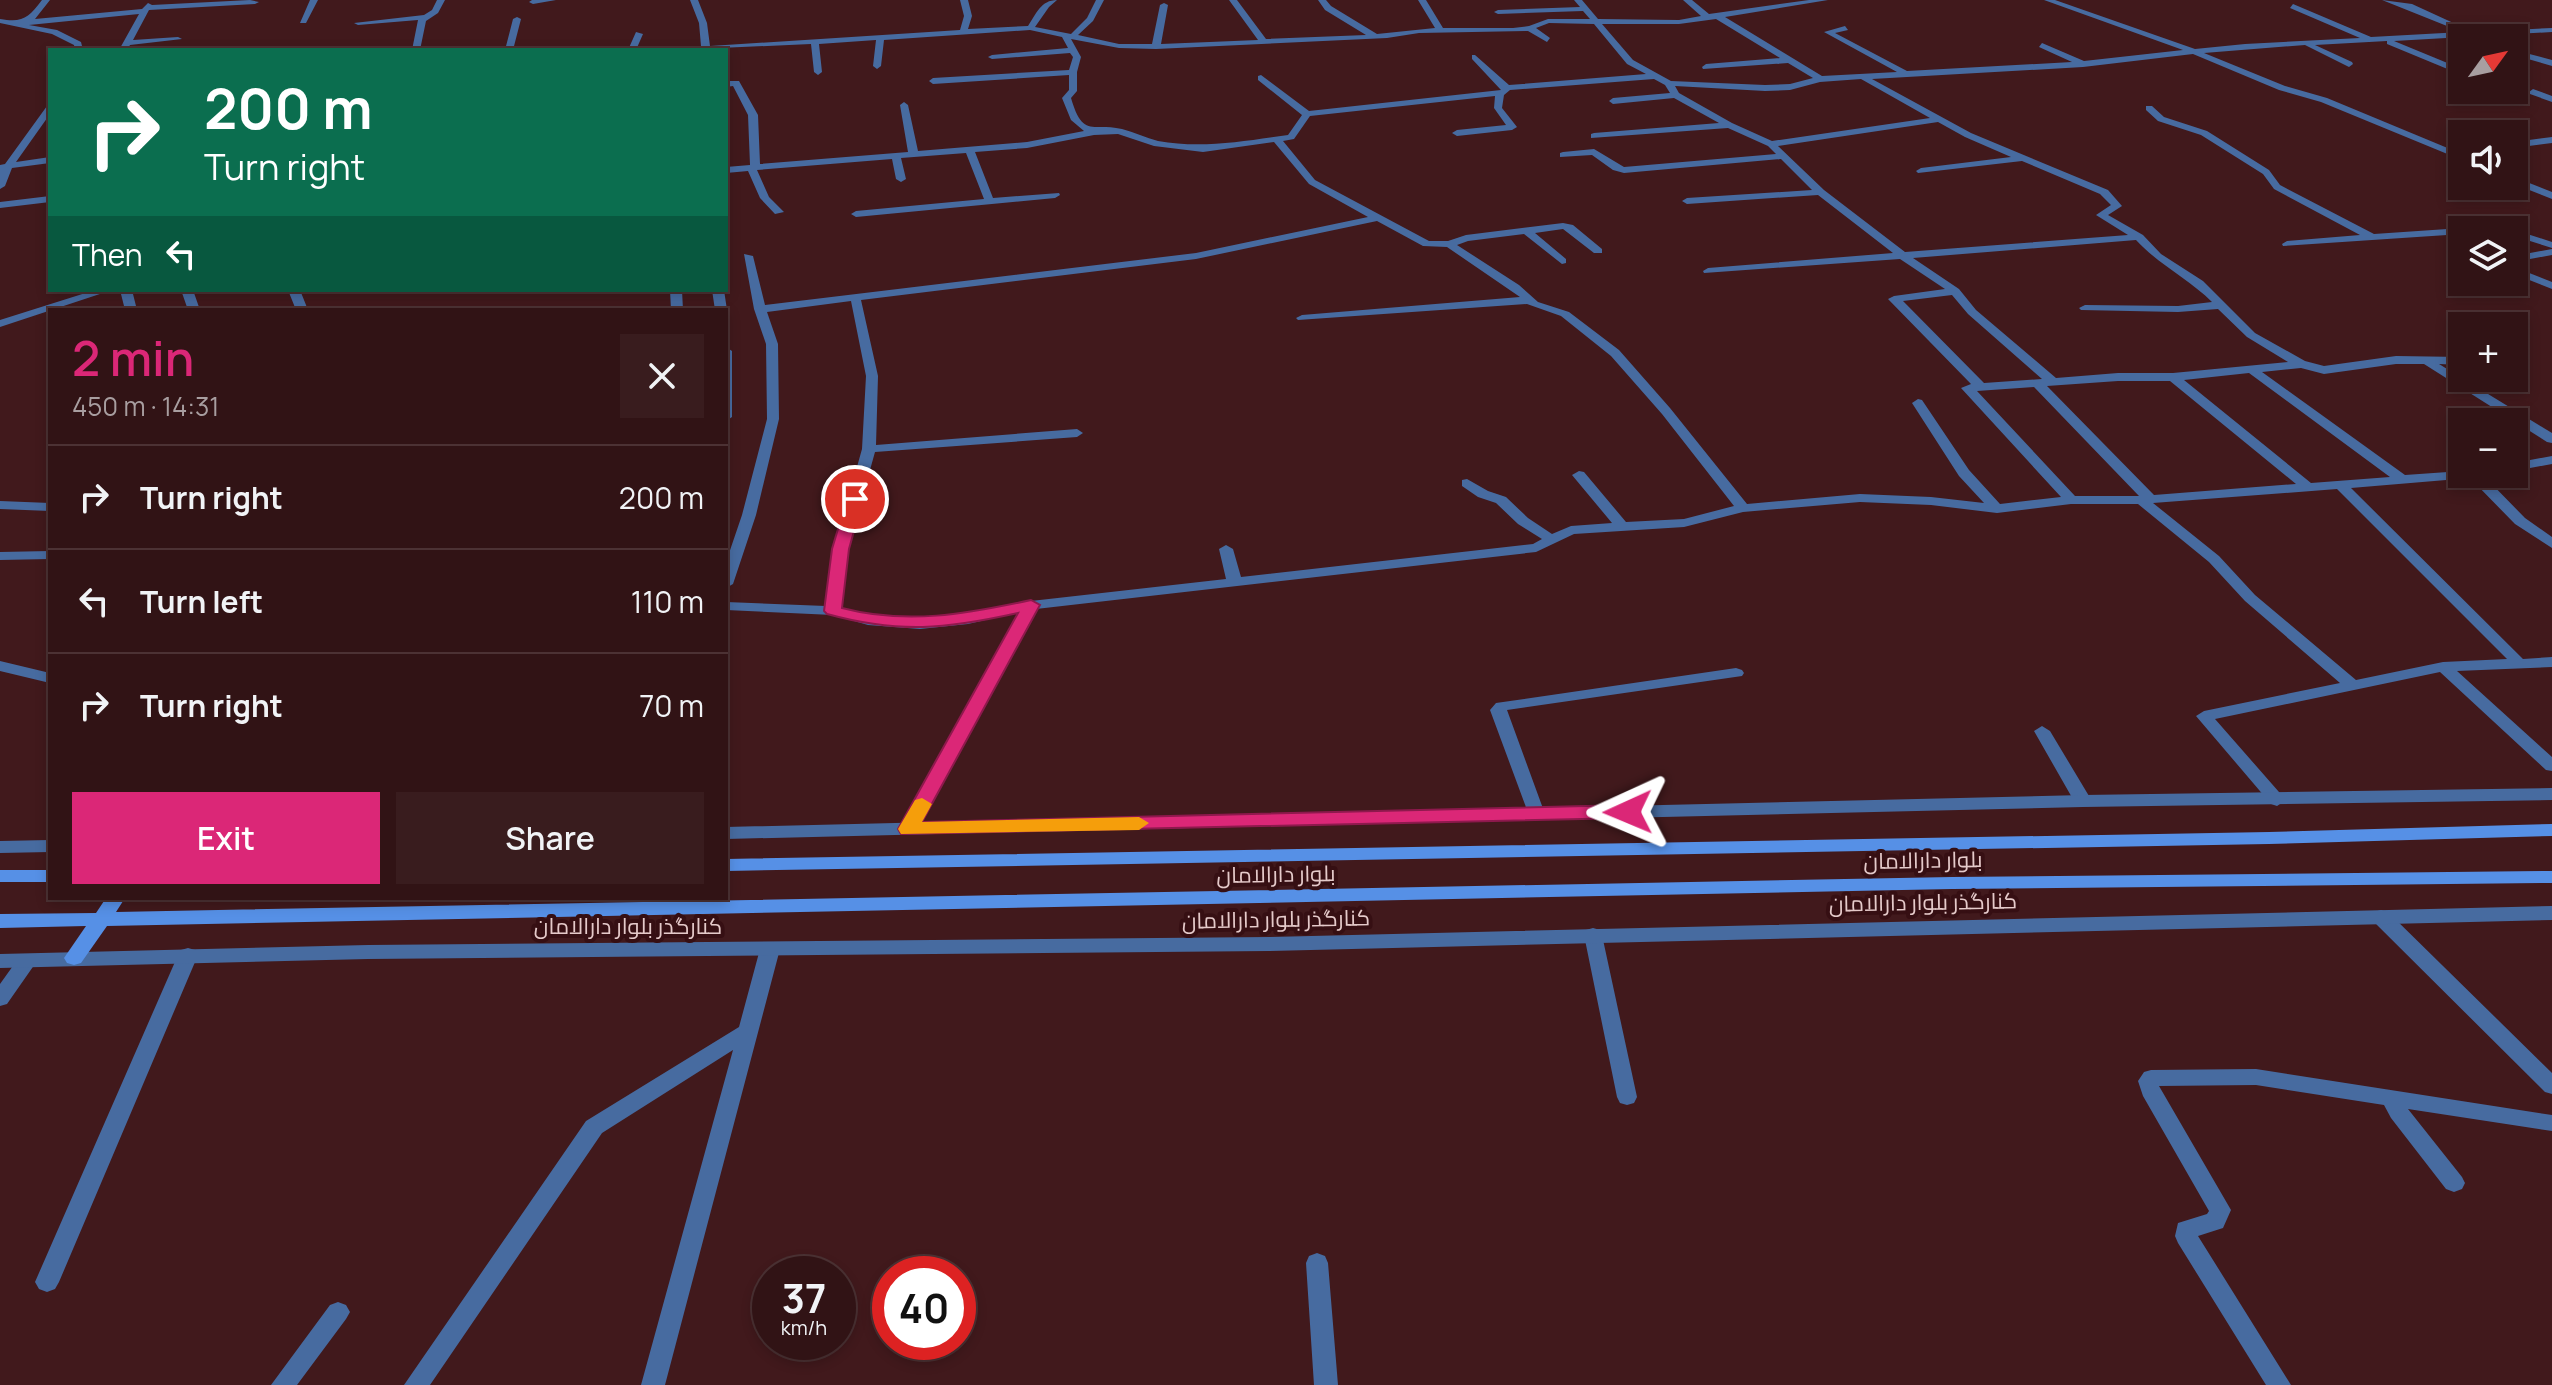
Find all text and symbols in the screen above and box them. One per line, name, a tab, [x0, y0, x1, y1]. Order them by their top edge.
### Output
north arrow	[2448, 24, 2528, 104]
map controls	[2448, 24, 2528, 488]
text: 200 m	[204, 69, 373, 146]
icon: right	[72, 80, 176, 184]
button: sound	[2448, 120, 2528, 200]
text: Turn right	[204, 142, 365, 191]
button: layers	[2448, 216, 2528, 296]
icon: left	[159, 232, 203, 276]
text: Then	[72, 234, 143, 275]
button: +	[2448, 312, 2528, 392]
text: 2 min	[72, 325, 194, 390]
button: close	[620, 334, 704, 418]
text: 450 m · 14:31	[72, 388, 220, 424]
button: −	[2448, 408, 2528, 488]
pin	[821, 465, 889, 533]
icon: right	[72, 475, 116, 519]
text: Turn right	[140, 477, 283, 518]
text: 200 m	[619, 477, 704, 518]
icon: arrive	[833, 477, 877, 521]
icon: left	[72, 579, 116, 623]
text: Turn left	[140, 581, 263, 622]
text: 110 m	[631, 581, 704, 622]
icon: right	[72, 683, 116, 727]
text: Turn right	[140, 685, 283, 726]
text: 70 m	[639, 685, 704, 726]
position arrow	[1586, 770, 1670, 854]
button: Exit	[72, 792, 380, 884]
button: Share	[396, 792, 704, 884]
street label: بلوار دارالامان	[1863, 844, 1983, 876]
street label: بلوار دارالامان	[1216, 858, 1336, 890]
street label: کنارگذر بلوار دارالامان	[1829, 885, 2017, 919]
street label: کنارگذر بلوار دارالامان	[1182, 902, 1370, 936]
street label: کنارگذر بلوار دارالامان	[534, 911, 722, 941]
speed limit sign: 40	[872, 1256, 976, 1360]
text: 37	[782, 1270, 826, 1325]
text: km/h	[781, 1314, 827, 1341]

